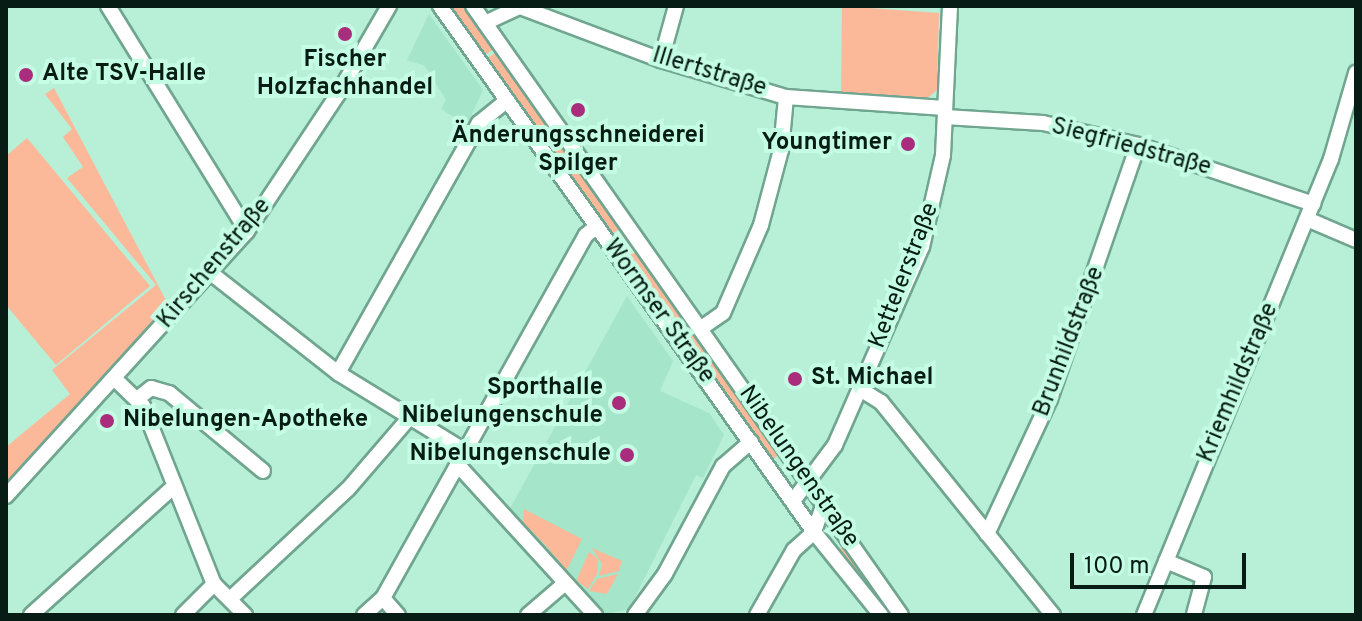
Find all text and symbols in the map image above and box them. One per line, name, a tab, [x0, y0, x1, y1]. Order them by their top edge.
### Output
marker: Fischer Holzfachhandel	[336, 25, 354, 43]
street label: Illertstraße	[648, 42, 770, 104]
place label: Fischer Holzfachhandel	[257, 47, 433, 103]
place label: Alte TSV-Halle	[42, 61, 206, 89]
marker: Alte TSV-Halle	[17, 66, 35, 84]
marker: Änderungsschneiderei Spilger	[569, 101, 587, 119]
street label: Siegfriedstraße	[1048, 113, 1214, 183]
place label: Änderungsschneiderei Spilger	[451, 123, 705, 179]
place label: Youngtimer	[761, 130, 892, 158]
marker: Youngtimer	[899, 135, 917, 153]
street label: Kirschenstraße	[152, 193, 278, 335]
street label: Kettelerstraße	[864, 199, 946, 353]
street label: Wormser Straße	[596, 234, 720, 390]
street label: Brunhildstraße	[1028, 263, 1112, 421]
street label: Kriemhildstraße	[1192, 299, 1286, 467]
place label: St. Michael	[811, 365, 934, 393]
marker: St. Michael	[786, 370, 804, 388]
place label: Sporthalle Nibelungenschule	[401, 375, 603, 431]
street label: Nibelungenstraße	[732, 381, 864, 553]
marker: Sporthalle Nibelungenschule	[610, 394, 628, 412]
place label: Nibelungen-Apotheke	[123, 407, 368, 435]
marker: Nibelungen-Apotheke	[98, 412, 116, 430]
place label: Nibelungenschule	[409, 441, 611, 469]
marker: Nibelungenschule	[618, 446, 636, 464]
scale bar	[1074, 537, 1250, 587]
text: 100 m	[1084, 552, 1150, 582]

